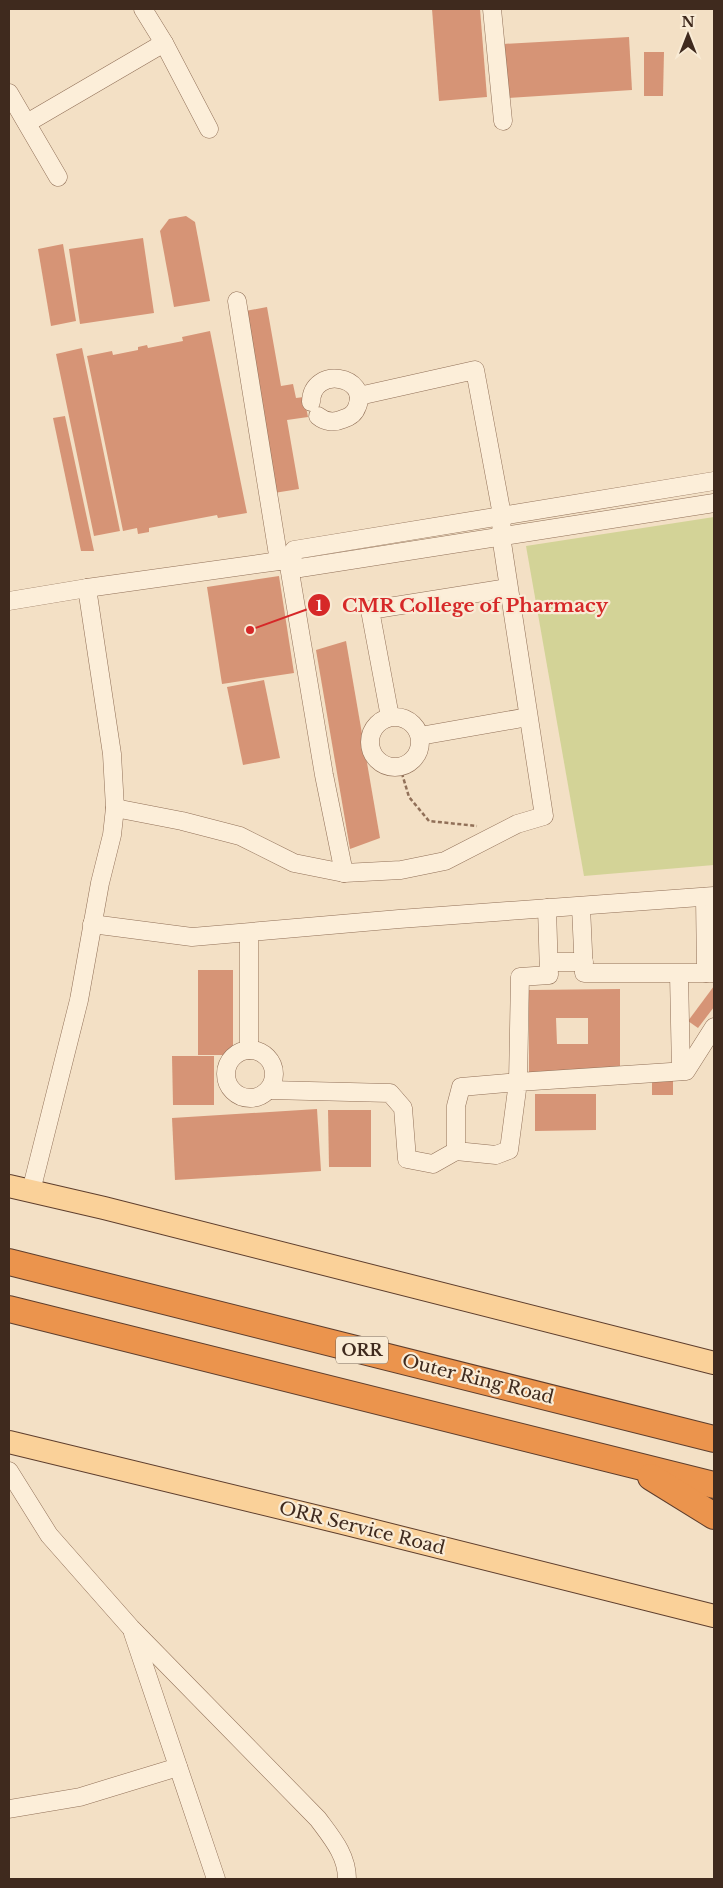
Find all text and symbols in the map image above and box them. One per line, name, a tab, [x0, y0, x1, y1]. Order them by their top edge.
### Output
north arrow	[663, 10, 713, 60]
text: N	[681, 13, 695, 31]
callout: CMR College of Pharmacy	[306, 588, 618, 622]
text: CMR College of Pharmacy	[342, 594, 609, 617]
text: 1	[316, 596, 323, 615]
road number: ORR	[336, 1336, 388, 1364]
street label: Outer Ring Road	[400, 1349, 556, 1409]
street label: ORR Service Road	[277, 1497, 447, 1559]

